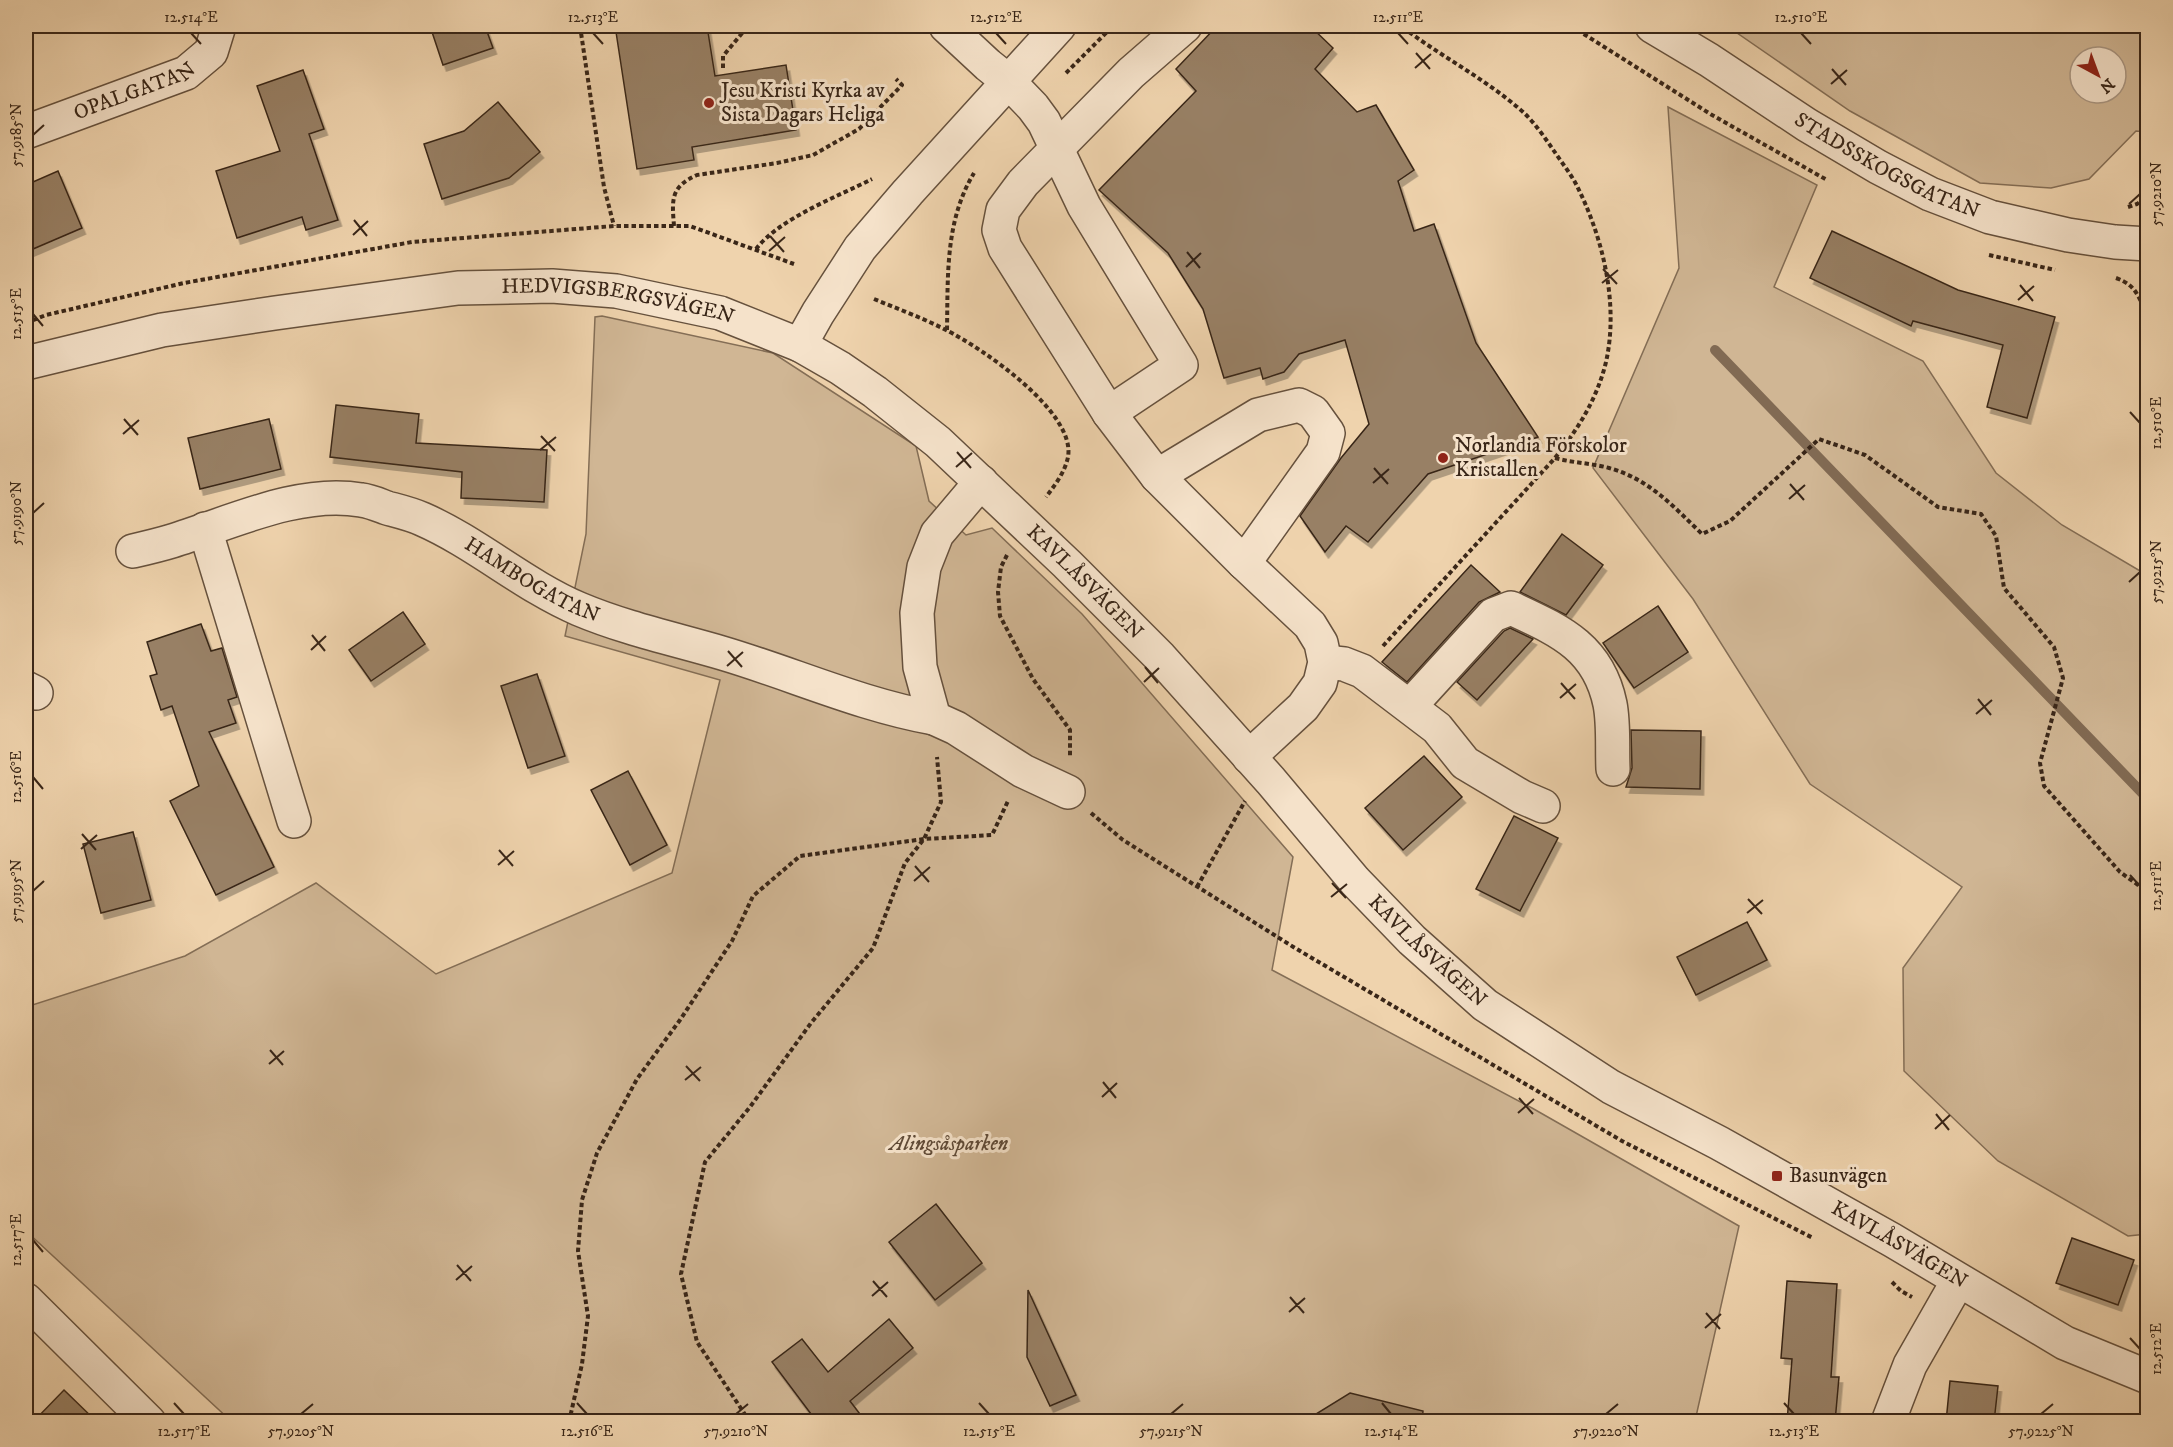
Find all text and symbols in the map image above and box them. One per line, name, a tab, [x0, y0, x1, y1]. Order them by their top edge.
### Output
text: 12.514°E	[164, 8, 218, 27]
text: 12.513°E	[568, 8, 619, 27]
text: 12.512°E	[970, 8, 1022, 27]
text: 12.511°E	[1373, 8, 1424, 27]
text: 12.510°E	[1775, 8, 1828, 27]
north arrow	[2068, 45, 2128, 105]
street label: OPALGATAN	[70, 57, 202, 126]
text: N	[2096, 74, 2119, 97]
place label: Jesu Kristi Kyrka av Sista Dagars Heliga	[719, 78, 885, 128]
marker: Jesu Kristi Kyrka av Sista Dagars Heliga	[702, 96, 716, 110]
text: 57.9185°N	[7, 103, 26, 167]
street label: STADSSKOGSGATAN	[1789, 107, 1983, 225]
text: 57.9210°N	[2147, 162, 2166, 226]
street label: HEDVIGSBERGSVÄGEN	[501, 273, 738, 330]
text: 12.515°E	[7, 288, 26, 340]
text: 12.510°E	[2147, 396, 2166, 449]
place label: Norlandia Förskolor Kristallen	[1455, 433, 1627, 483]
marker: Norlandia Förskolor Kristallen	[1436, 451, 1450, 465]
text: 57.9190°N	[7, 481, 26, 545]
street label: KAVLÅSVÄGEN	[1021, 519, 1148, 645]
street label: HAMBOGATAN	[460, 531, 603, 629]
text: 57.9215°N	[2147, 540, 2166, 604]
text: 12.516°E	[7, 750, 26, 803]
text: 57.9195°N	[7, 859, 26, 923]
text: 12.511°E	[2147, 860, 2166, 911]
street label: KAVLÅSVÄGEN	[1363, 889, 1492, 1013]
park label: Alingsåsparken	[888, 1131, 1009, 1157]
place label: Basunvägen	[1789, 1163, 1887, 1189]
marker: Basunvägen	[1770, 1169, 1784, 1183]
street label: KAVLÅSVÄGEN	[1826, 1195, 1972, 1295]
text: 12.517°E	[7, 1213, 26, 1266]
text: 12.512°E	[2147, 1323, 2166, 1375]
text: 12.517°E	[158, 1422, 211, 1441]
text: 57.9205°N	[268, 1422, 334, 1441]
text: 12.516°E	[561, 1422, 614, 1441]
text: 57.9210°N	[704, 1422, 768, 1441]
text: 12.515°E	[963, 1422, 1015, 1441]
text: 57.9215°N	[1139, 1422, 1203, 1441]
text: 12.514°E	[1364, 1422, 1418, 1441]
text: 57.9220°N	[1573, 1422, 1639, 1441]
text: 12.513°E	[1769, 1422, 1820, 1441]
text: 57.9225°N	[2008, 1422, 2074, 1441]

